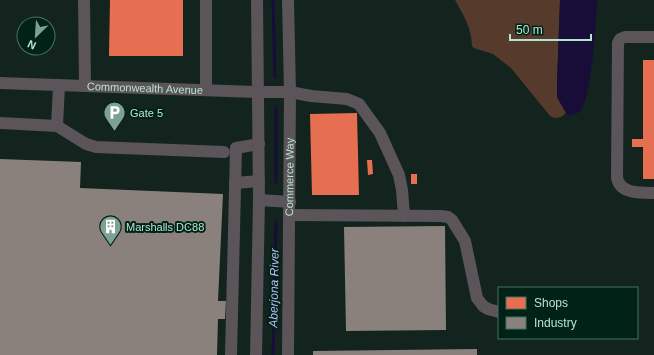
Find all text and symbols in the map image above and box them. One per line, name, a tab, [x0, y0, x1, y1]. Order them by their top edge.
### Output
north arrow	[16, 16, 56, 56]
scale bar	[510, 16, 591, 42]
text: 50 m	[516, 23, 543, 37]
text: N	[26, 38, 38, 52]
street label: Commonwealth Avenue	[87, 80, 203, 96]
parking icon: Gate 5	[102, 100, 128, 133]
place label: Gate 5	[130, 107, 163, 119]
street label: Commerce Way	[283, 137, 296, 216]
building icon: Marshalls DC88	[97, 214, 123, 247]
place label: Marshalls DC88	[126, 221, 204, 233]
water label: Aberjona River	[266, 247, 282, 329]
legend	[498, 287, 638, 339]
text: Shops	[534, 296, 568, 310]
text: Industry	[534, 316, 577, 330]

